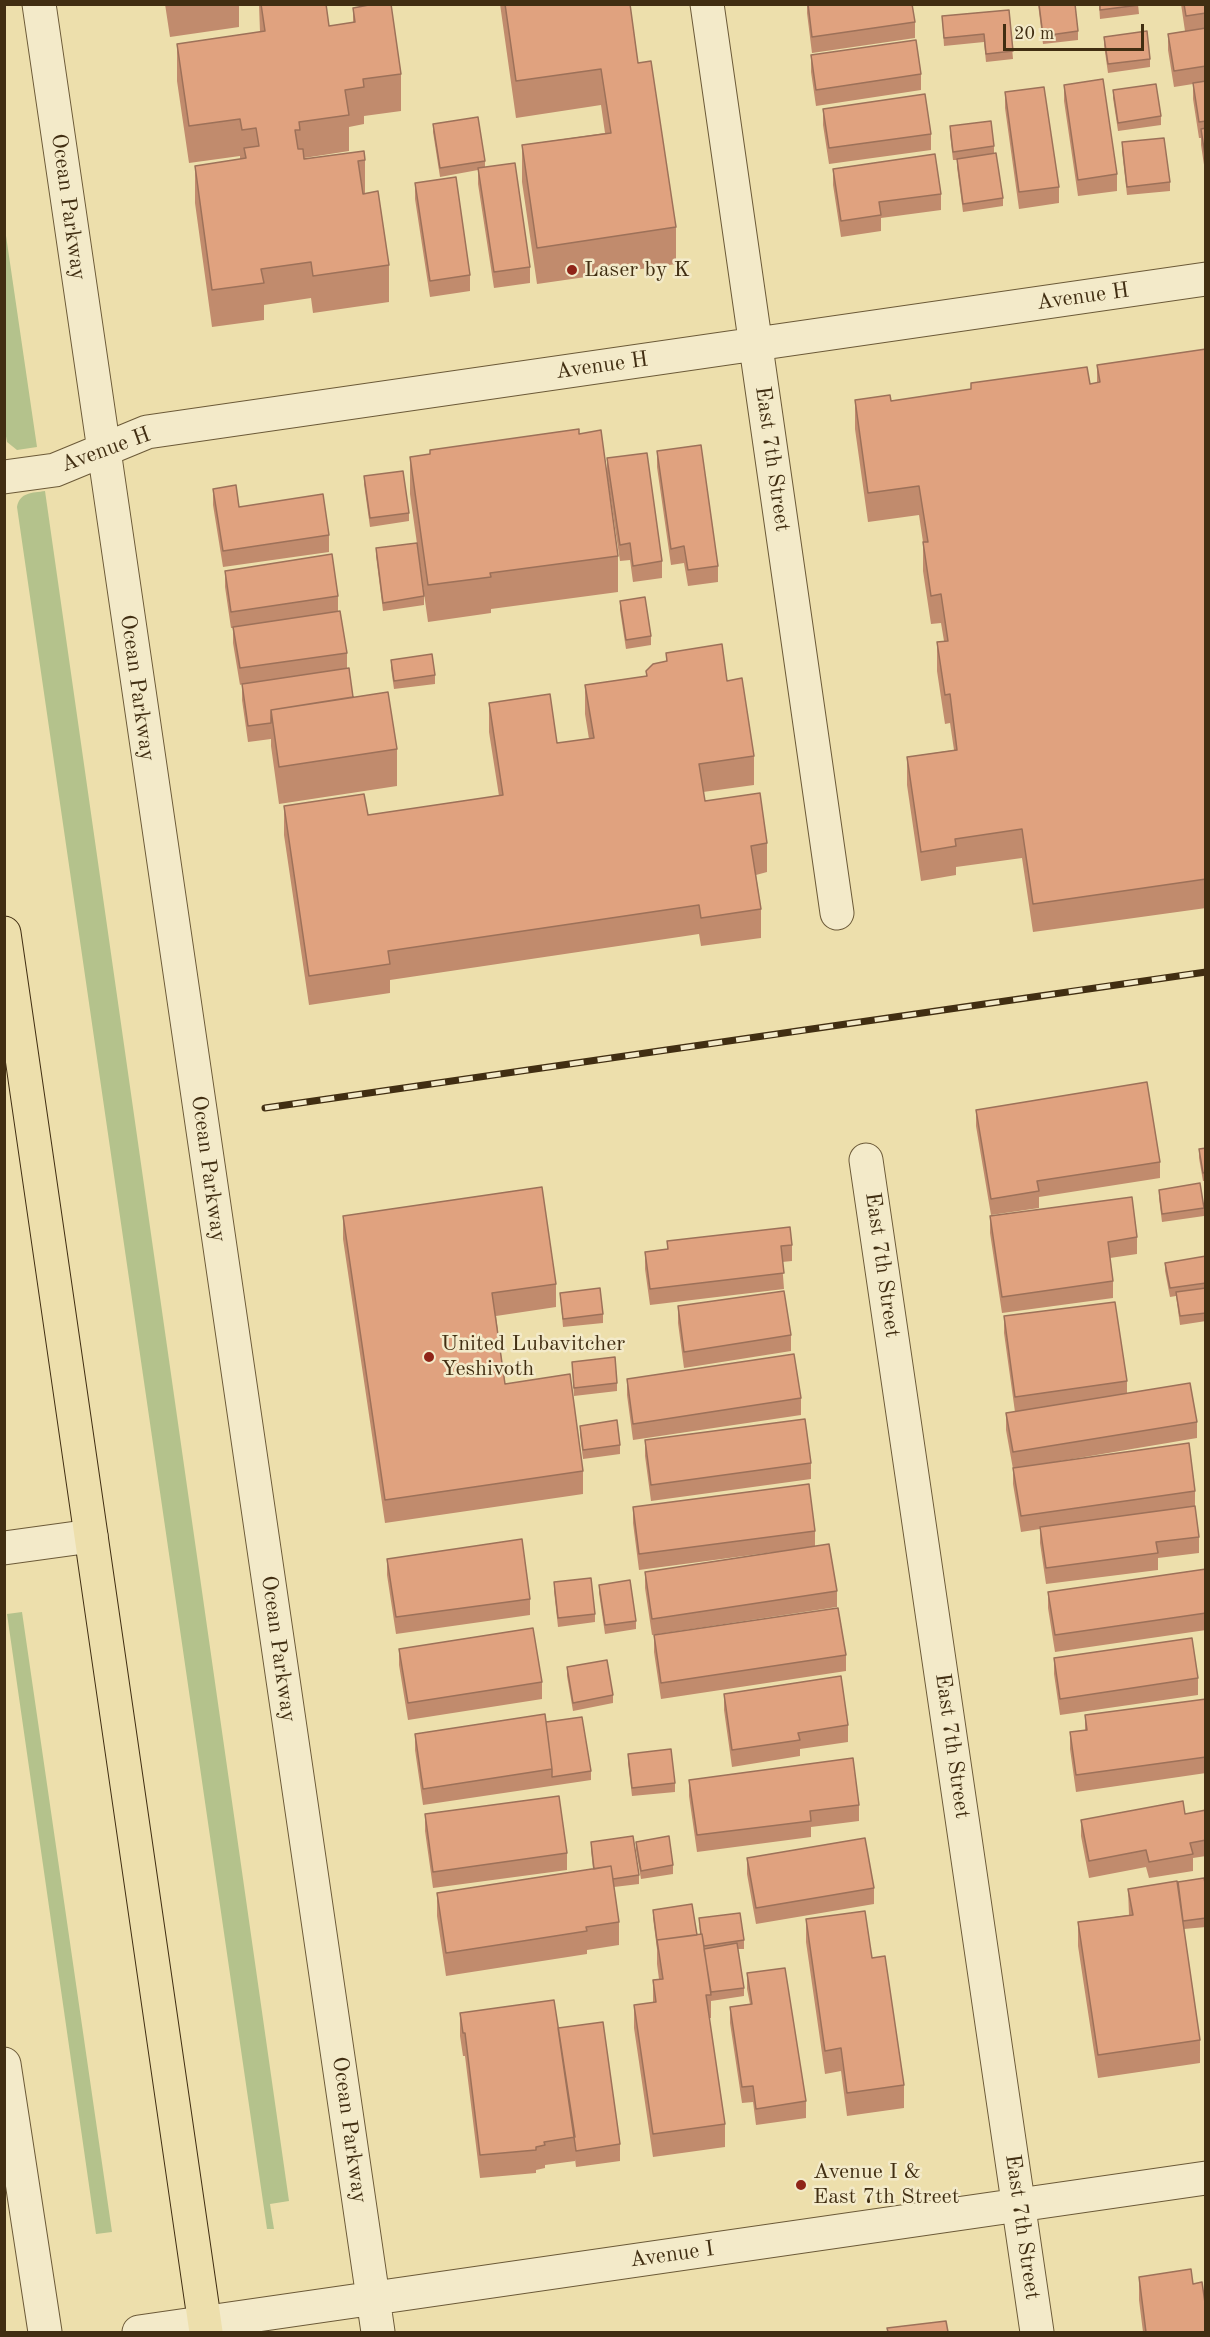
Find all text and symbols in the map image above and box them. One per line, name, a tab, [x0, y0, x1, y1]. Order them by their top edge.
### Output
scale bar	[1006, 12, 1147, 50]
text: 20 m	[1014, 25, 1054, 43]
street label: Ocean Parkway	[45, 132, 91, 282]
place label: Laser by K	[584, 257, 690, 283]
marker: Laser by K	[565, 263, 579, 277]
street label: Avenue H	[1035, 277, 1131, 317]
street label: Avenue H	[554, 346, 650, 386]
street label: East 7th Street	[749, 385, 795, 533]
street label: Avenue H	[58, 422, 154, 478]
street label: Ocean Parkway	[114, 613, 160, 763]
street label: Ocean Parkway	[185, 1094, 231, 1244]
street label: East 7th Street	[859, 1191, 905, 1339]
place label: United Lubavitcher Yeshivoth	[441, 1331, 625, 1382]
marker: United Lubavitcher Yeshivoth	[422, 1350, 436, 1364]
street label: Ocean Parkway	[255, 1574, 301, 1724]
street label: East 7th Street	[929, 1672, 975, 1820]
street label: Ocean Parkway	[326, 2055, 372, 2205]
street label: East 7th Street	[999, 2153, 1045, 2301]
place label: Avenue I & East 7th Street	[813, 2159, 959, 2210]
marker: Avenue I & East 7th Street	[794, 2178, 808, 2192]
street label: Avenue I	[628, 2236, 716, 2274]

